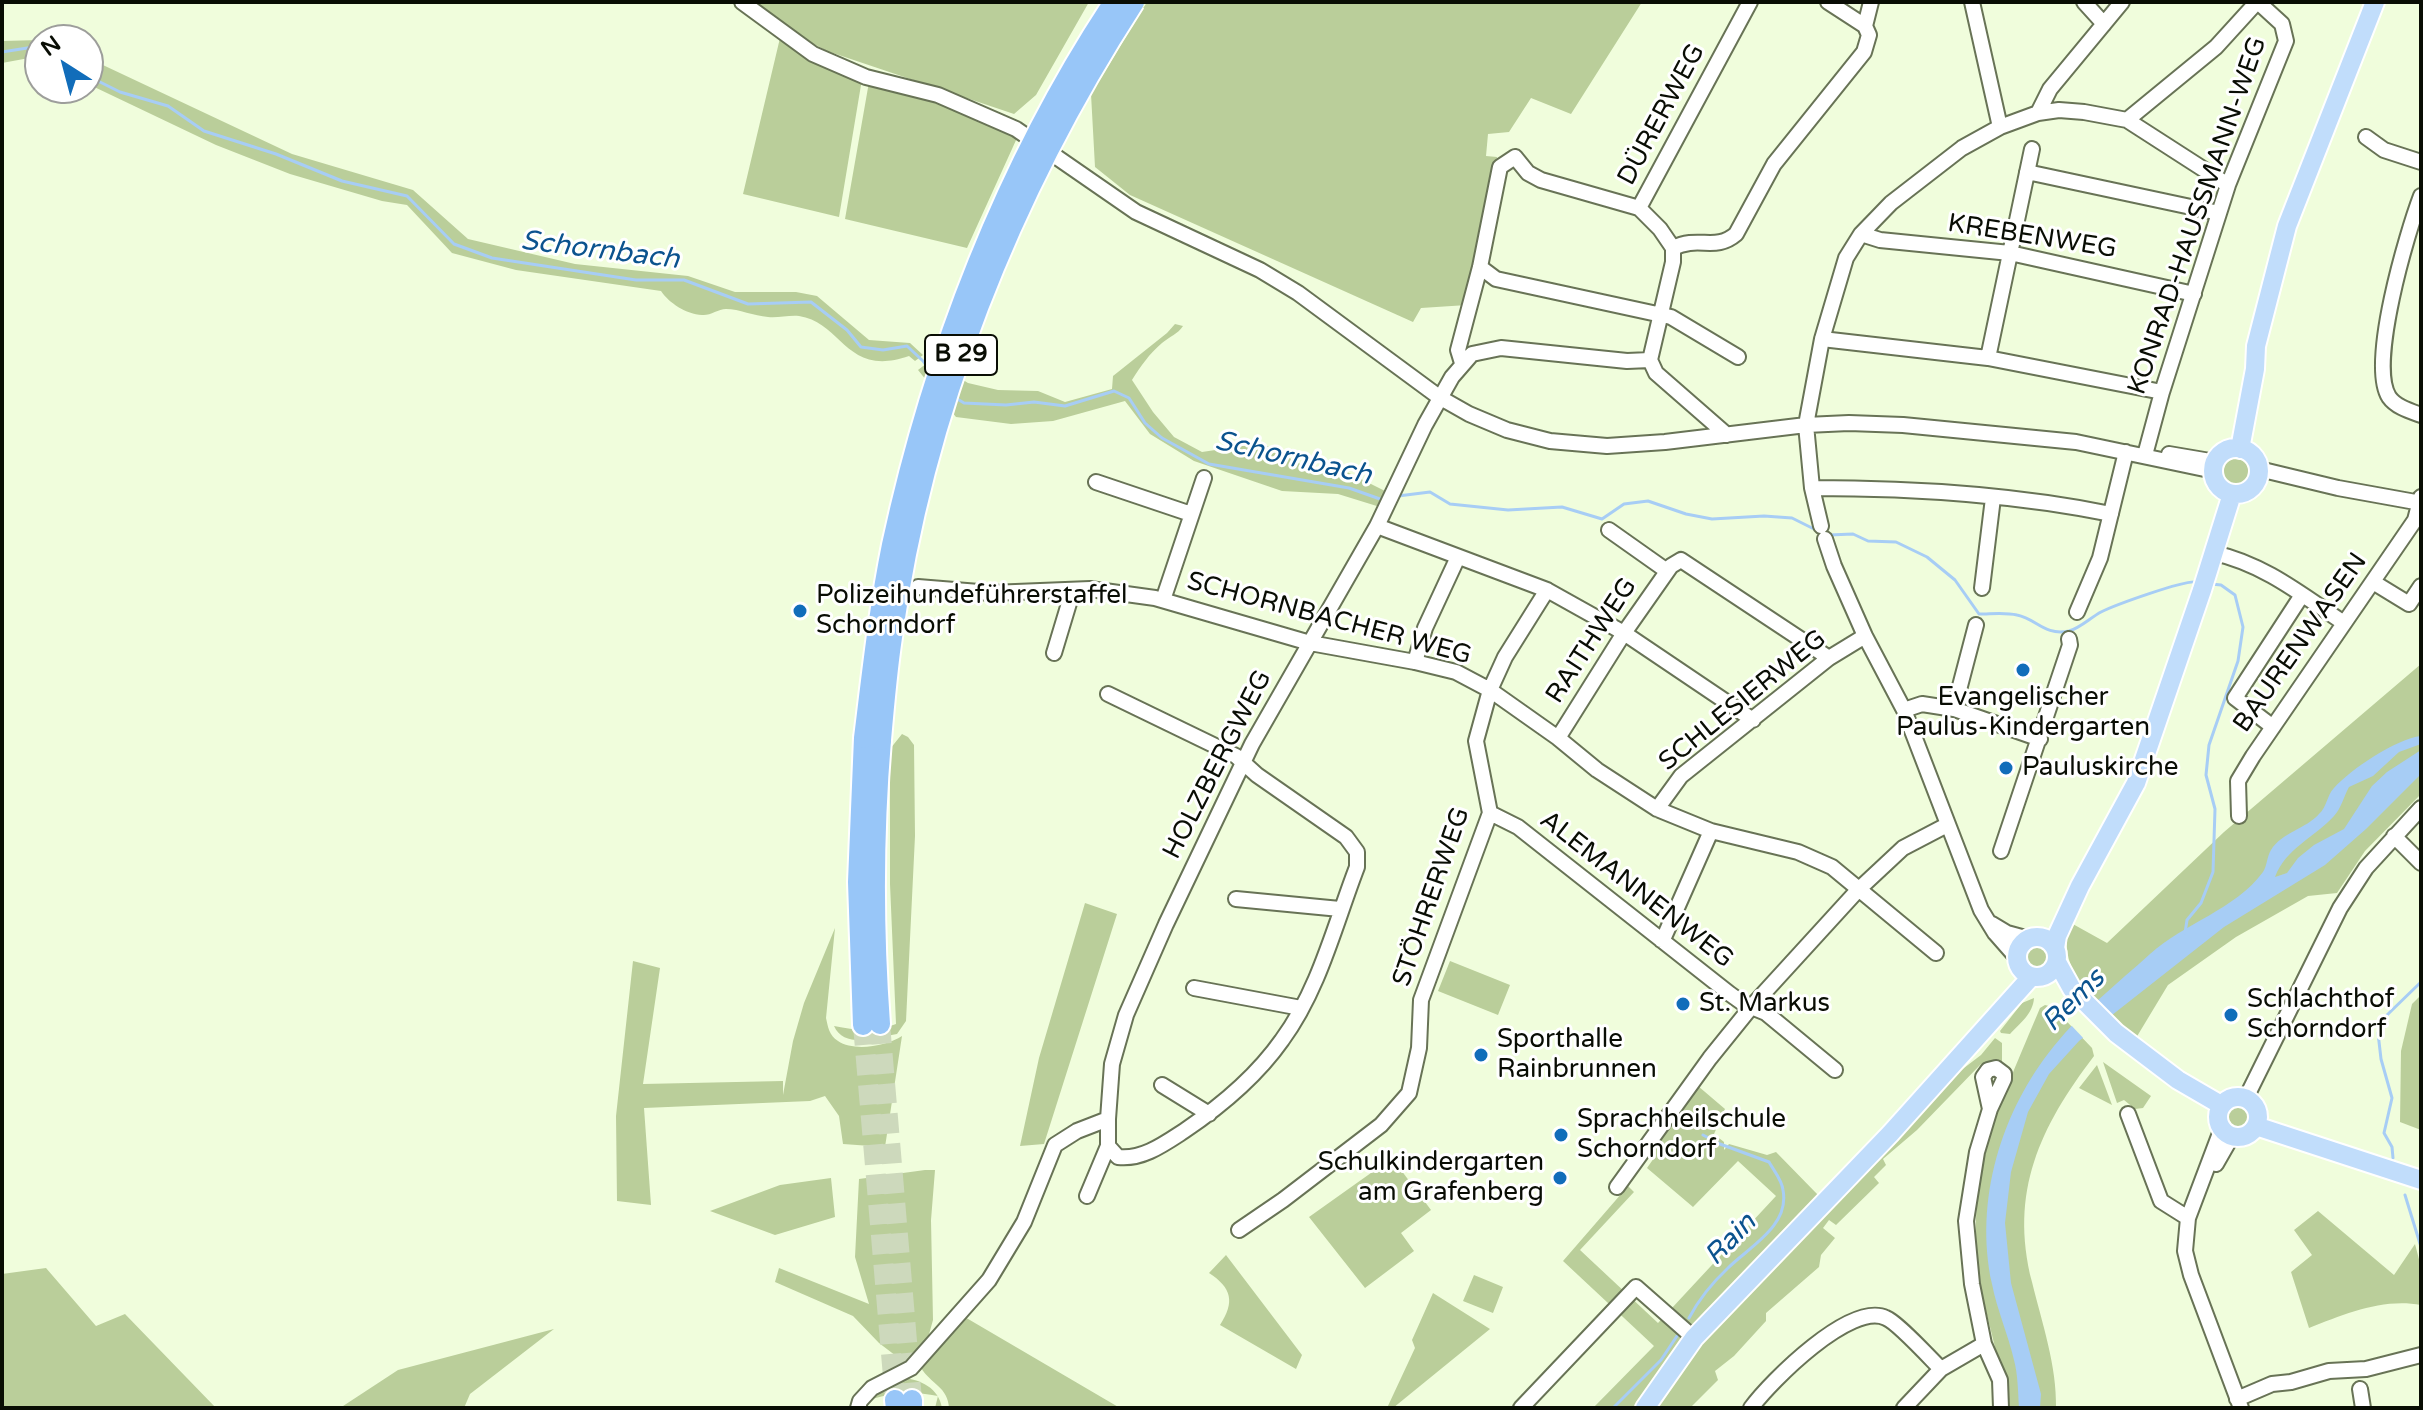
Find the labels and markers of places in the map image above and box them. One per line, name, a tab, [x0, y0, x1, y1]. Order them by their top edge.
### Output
place label: Polizeihundeführerstaffel Schorndorf	[816, 580, 1128, 642]
marker: Polizeihundeführerstaffel Schorndorf	[791, 602, 809, 620]
marker: Evangelischer Paulus-Kindergarten	[2014, 661, 2032, 679]
place label: Evangelischer Paulus-Kindergarten	[1896, 682, 2150, 744]
place label: Pauluskirche	[2022, 752, 2179, 784]
marker: Pauluskirche	[1997, 759, 2015, 777]
place label: Schlachthof Schorndorf	[2247, 984, 2395, 1046]
place label: St. Markus	[1699, 988, 1830, 1020]
marker: St. Markus	[1674, 995, 1692, 1013]
marker: Schlachthof Schorndorf	[2222, 1006, 2240, 1024]
place label: Sporthalle Rainbrunnen	[1497, 1024, 1657, 1086]
marker: Sporthalle Rainbrunnen	[1472, 1046, 1490, 1064]
place label: Sprachheilschule Schorndorf	[1577, 1104, 1786, 1166]
marker: Sprachheilschule Schorndorf	[1552, 1126, 1570, 1144]
place label: Schulkindergarten am Grafenberg	[1318, 1147, 1544, 1208]
marker: Schulkindergarten am Grafenberg	[1551, 1169, 1569, 1187]

